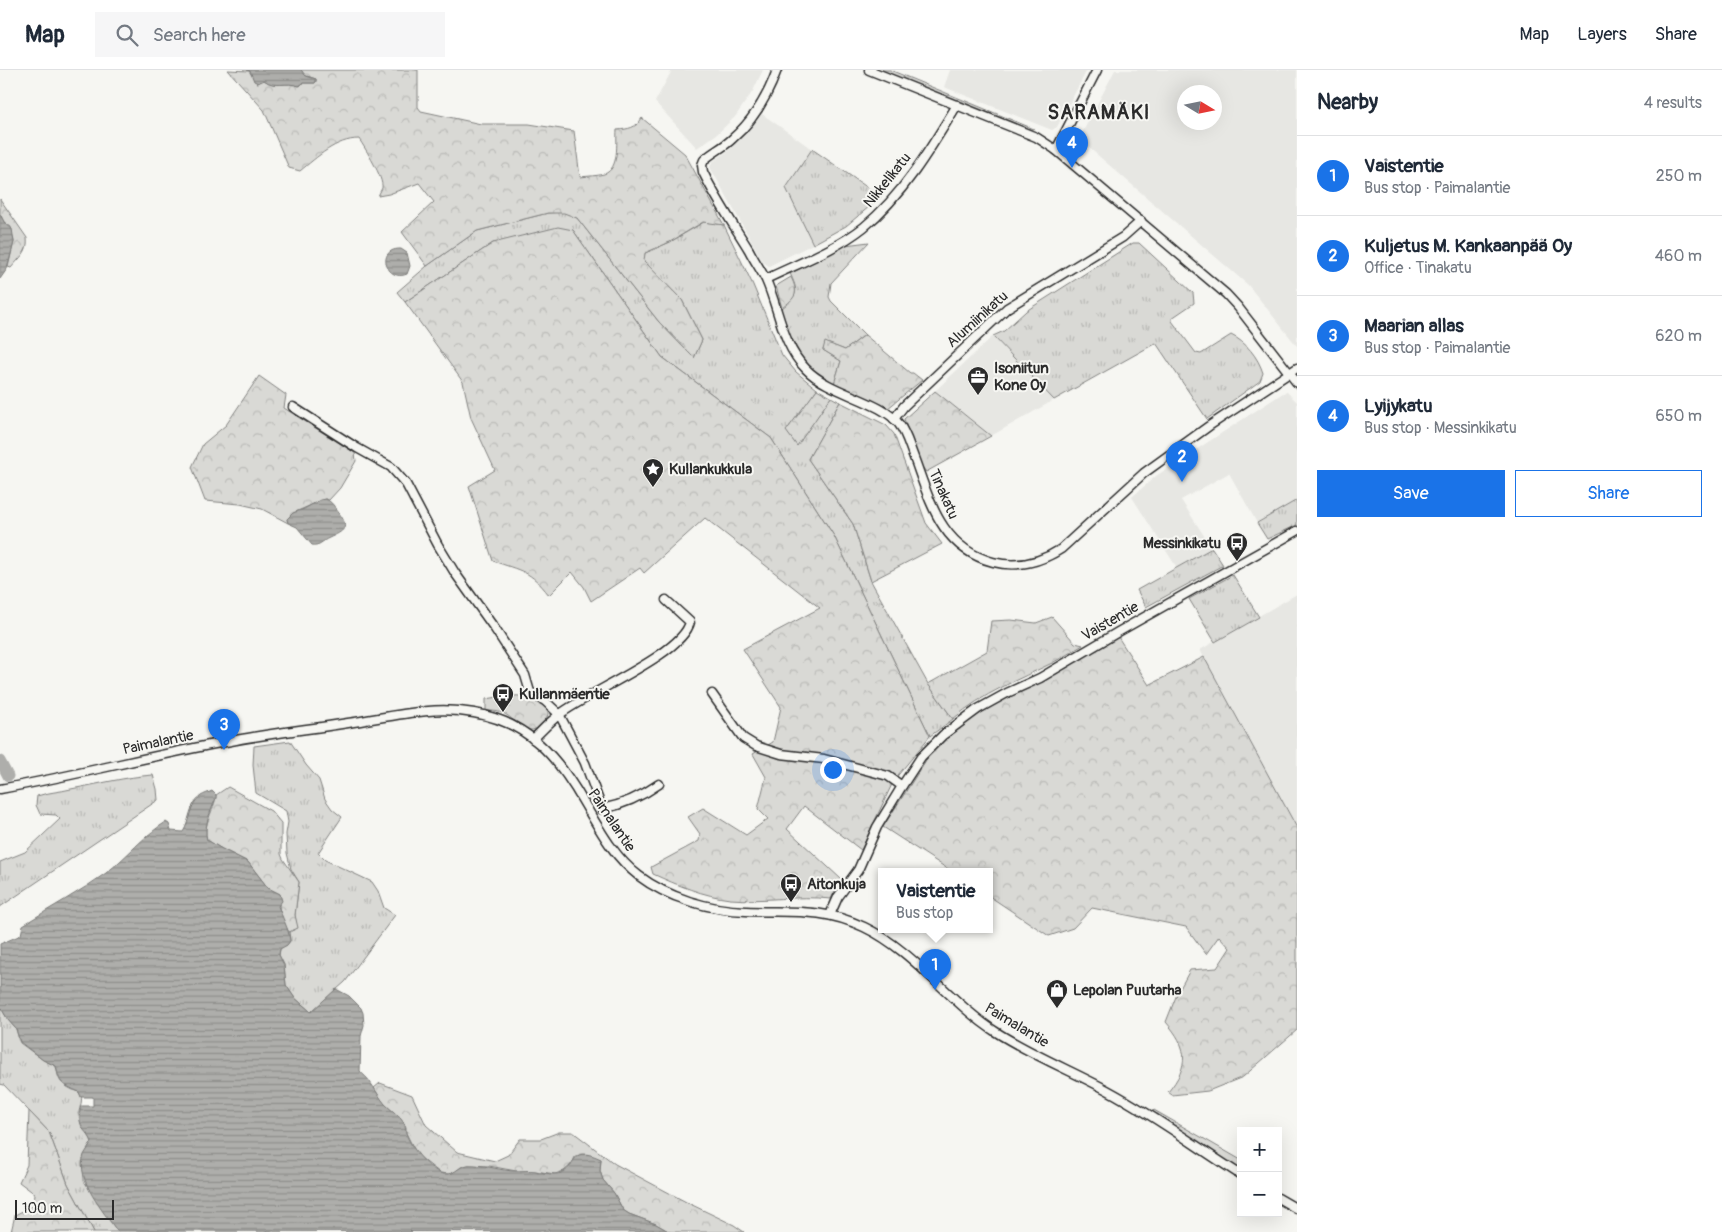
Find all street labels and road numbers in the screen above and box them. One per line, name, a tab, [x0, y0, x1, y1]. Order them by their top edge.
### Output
street label: Nikkelikatu	[859, 149, 915, 212]
street label: Alumiinikatu	[943, 287, 1012, 352]
street label: Tinakatu	[924, 466, 963, 522]
street label: Vaistentie	[1078, 597, 1143, 645]
street label: Paimalantie	[121, 726, 196, 759]
street label: Paimalantie	[584, 785, 640, 856]
street label: Paimalantie	[981, 999, 1053, 1052]

